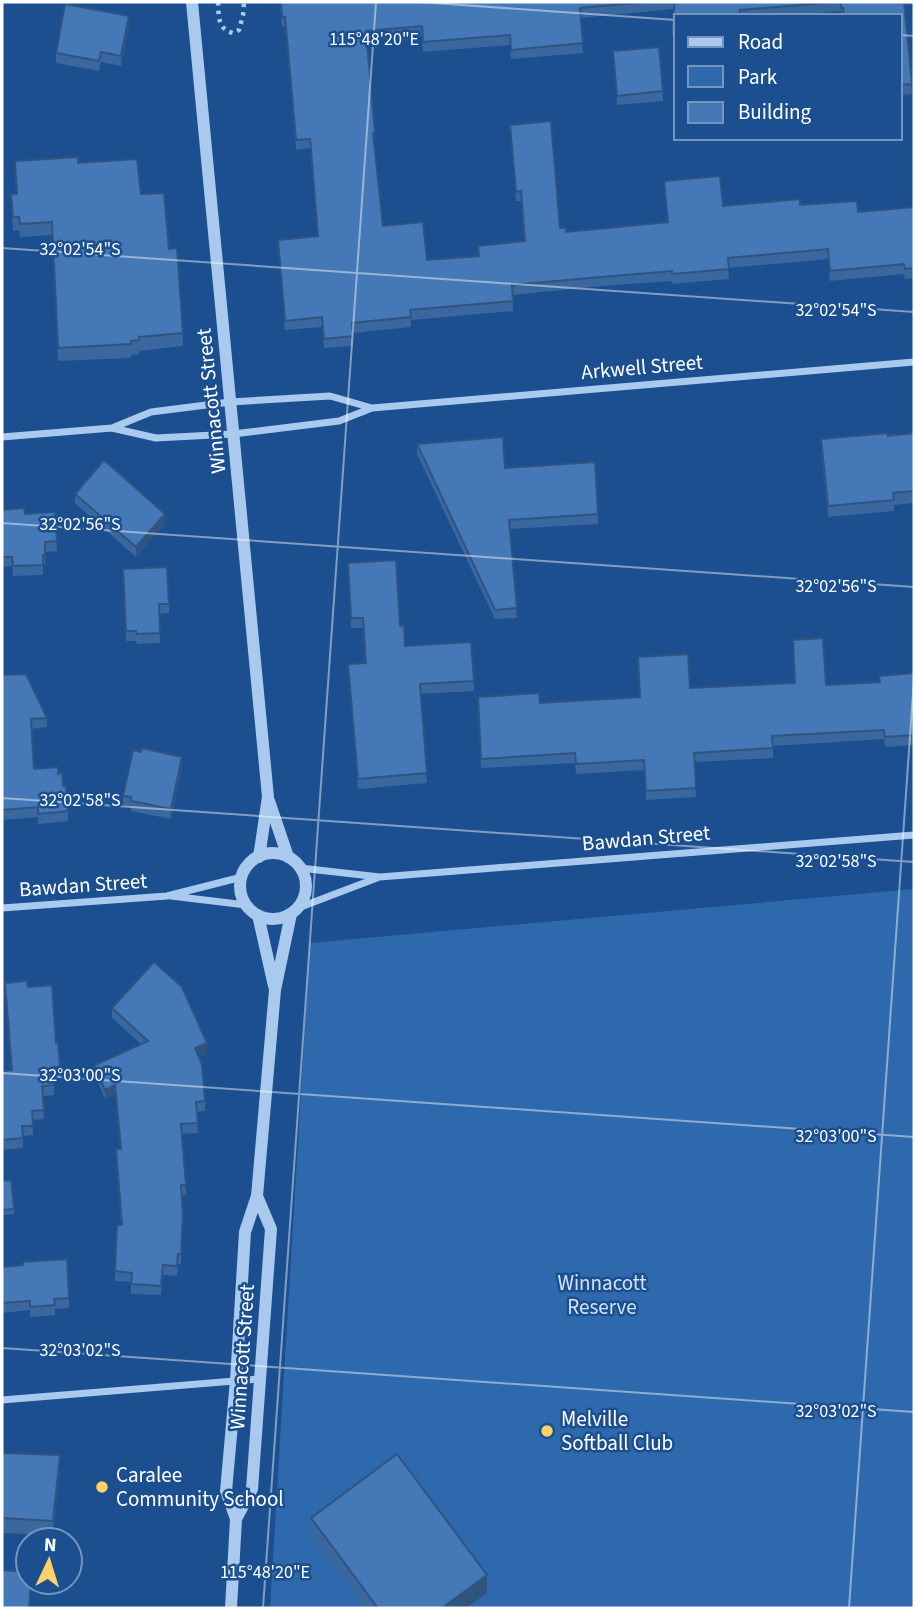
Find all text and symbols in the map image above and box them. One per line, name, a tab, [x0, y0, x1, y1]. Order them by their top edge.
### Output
legend	[674, 14, 902, 140]
text: 115°48'20"E	[329, 27, 419, 52]
text: Road	[738, 27, 783, 57]
text: Park	[738, 62, 778, 92]
text: Building	[738, 97, 812, 127]
text: 32°02'54"S	[39, 237, 121, 262]
text: 32°02'54"S	[795, 298, 877, 323]
street label: Winnacott Street	[188, 327, 234, 475]
street label: Arkwell Street	[580, 347, 704, 387]
text: 32°02'56"S	[39, 512, 121, 537]
text: 32°02'56"S	[795, 574, 877, 599]
text: 32°02'58"S	[39, 788, 121, 813]
street label: Bawdan Street	[581, 817, 711, 859]
text: 32°02'58"S	[795, 849, 877, 874]
street label: Bawdan Street	[18, 866, 148, 904]
text: 32°03'00"S	[39, 1063, 121, 1088]
text: 32°03'00"S	[795, 1124, 877, 1149]
park label: Winnacott Reserve	[557, 1268, 647, 1322]
street label: Winnacott Street	[222, 1283, 262, 1431]
text: 32°03'02"S	[39, 1338, 121, 1363]
text: 32°03'02"S	[795, 1399, 877, 1424]
place label: Melville Softball Club	[561, 1404, 673, 1458]
marker: Melville Softball Club	[539, 1423, 555, 1439]
place label: Caralee Community School	[116, 1460, 284, 1514]
marker: Caralee Community School	[94, 1479, 110, 1495]
north arrow	[14, 1526, 84, 1596]
text: N	[43, 1532, 57, 1559]
text: 115°48'20"E	[220, 1560, 310, 1585]

